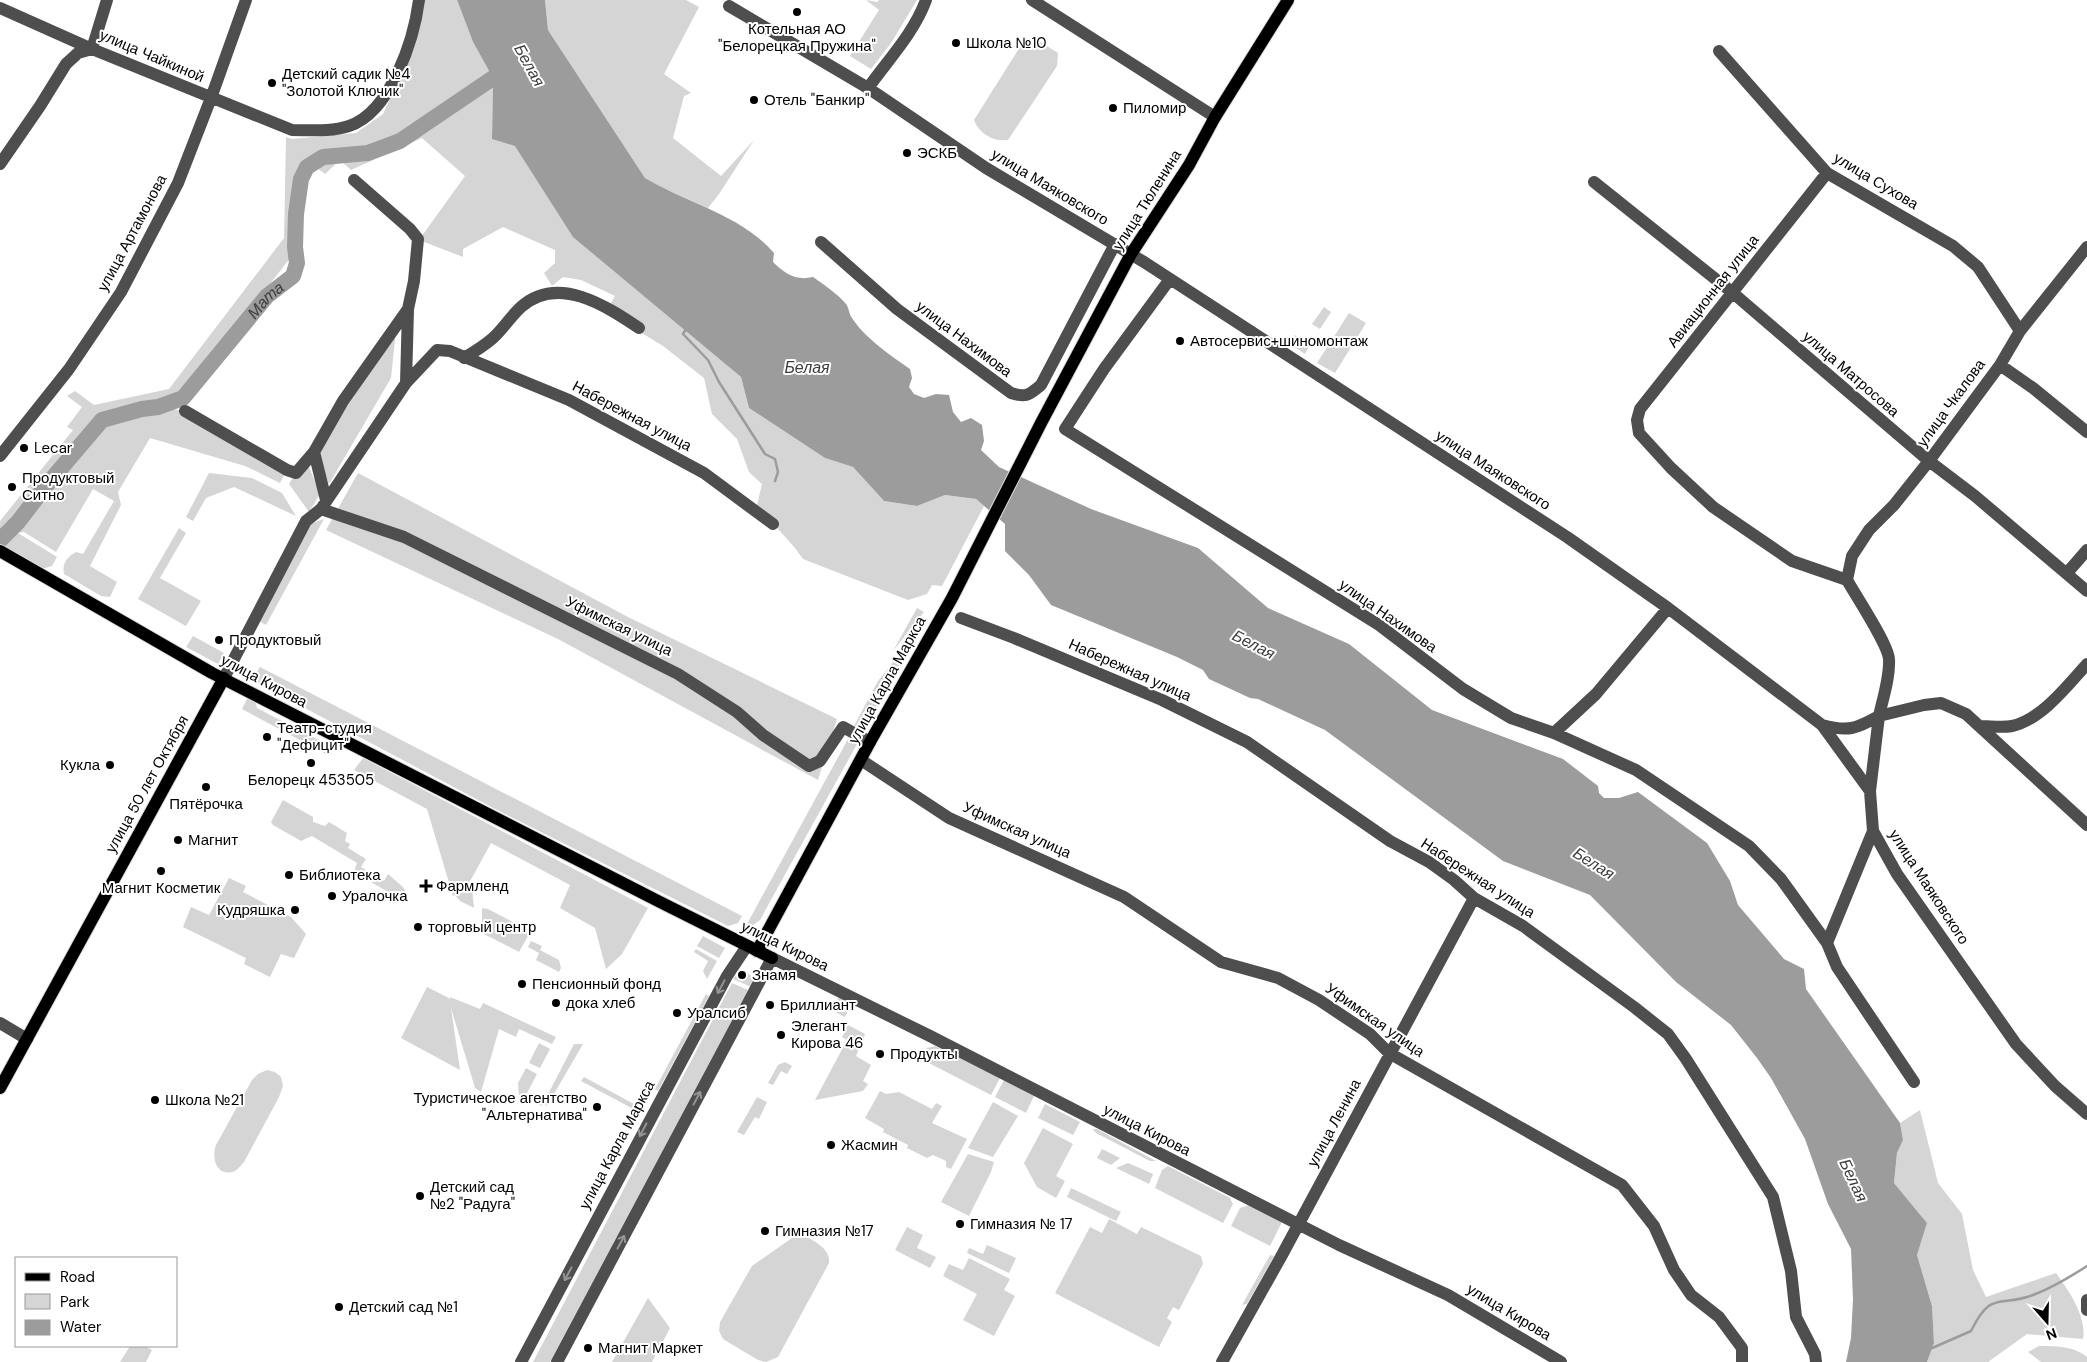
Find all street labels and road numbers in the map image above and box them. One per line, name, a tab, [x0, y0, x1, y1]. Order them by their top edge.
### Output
street label: улица Чайкиной	[97, 25, 207, 87]
street label: улица Маяковского	[988, 144, 1112, 230]
street label: улица Тюленина	[1108, 145, 1186, 254]
street label: улица Сухова	[1830, 148, 1923, 214]
street label: улица Артамонова	[93, 170, 172, 295]
street label: Авиационная улица	[1663, 230, 1764, 352]
street label: улица Нахимова	[912, 296, 1016, 382]
street label: улица Матросова	[1799, 327, 1904, 422]
street label: улица Чкалова	[1912, 355, 1990, 451]
street label: Набережная улица	[569, 376, 696, 456]
street label: улица Маяковского	[1432, 425, 1554, 515]
street label: улица Нахимова	[1335, 575, 1441, 658]
street label: Уфимская улица	[562, 591, 676, 661]
street label: улица Карла Маркса	[844, 612, 931, 747]
street label: Набережная улица	[1065, 634, 1195, 706]
street label: улица Кирова	[217, 650, 311, 712]
street label: улица 50 лет Октября	[101, 712, 193, 856]
street label: Уфимская улица	[960, 797, 1075, 863]
street label: улица Маяковского	[1884, 826, 1974, 948]
street label: Набережная улица	[1417, 834, 1540, 923]
street label: улица Кирова	[738, 916, 833, 976]
street label: Уфимская улица	[1321, 978, 1429, 1062]
street label: улица Ленина	[1302, 1075, 1366, 1170]
street label: улица Карла Маркса	[575, 1077, 660, 1213]
street label: улица Кирова	[1100, 1099, 1195, 1161]
street label: улица Кирова	[1463, 1279, 1556, 1345]

